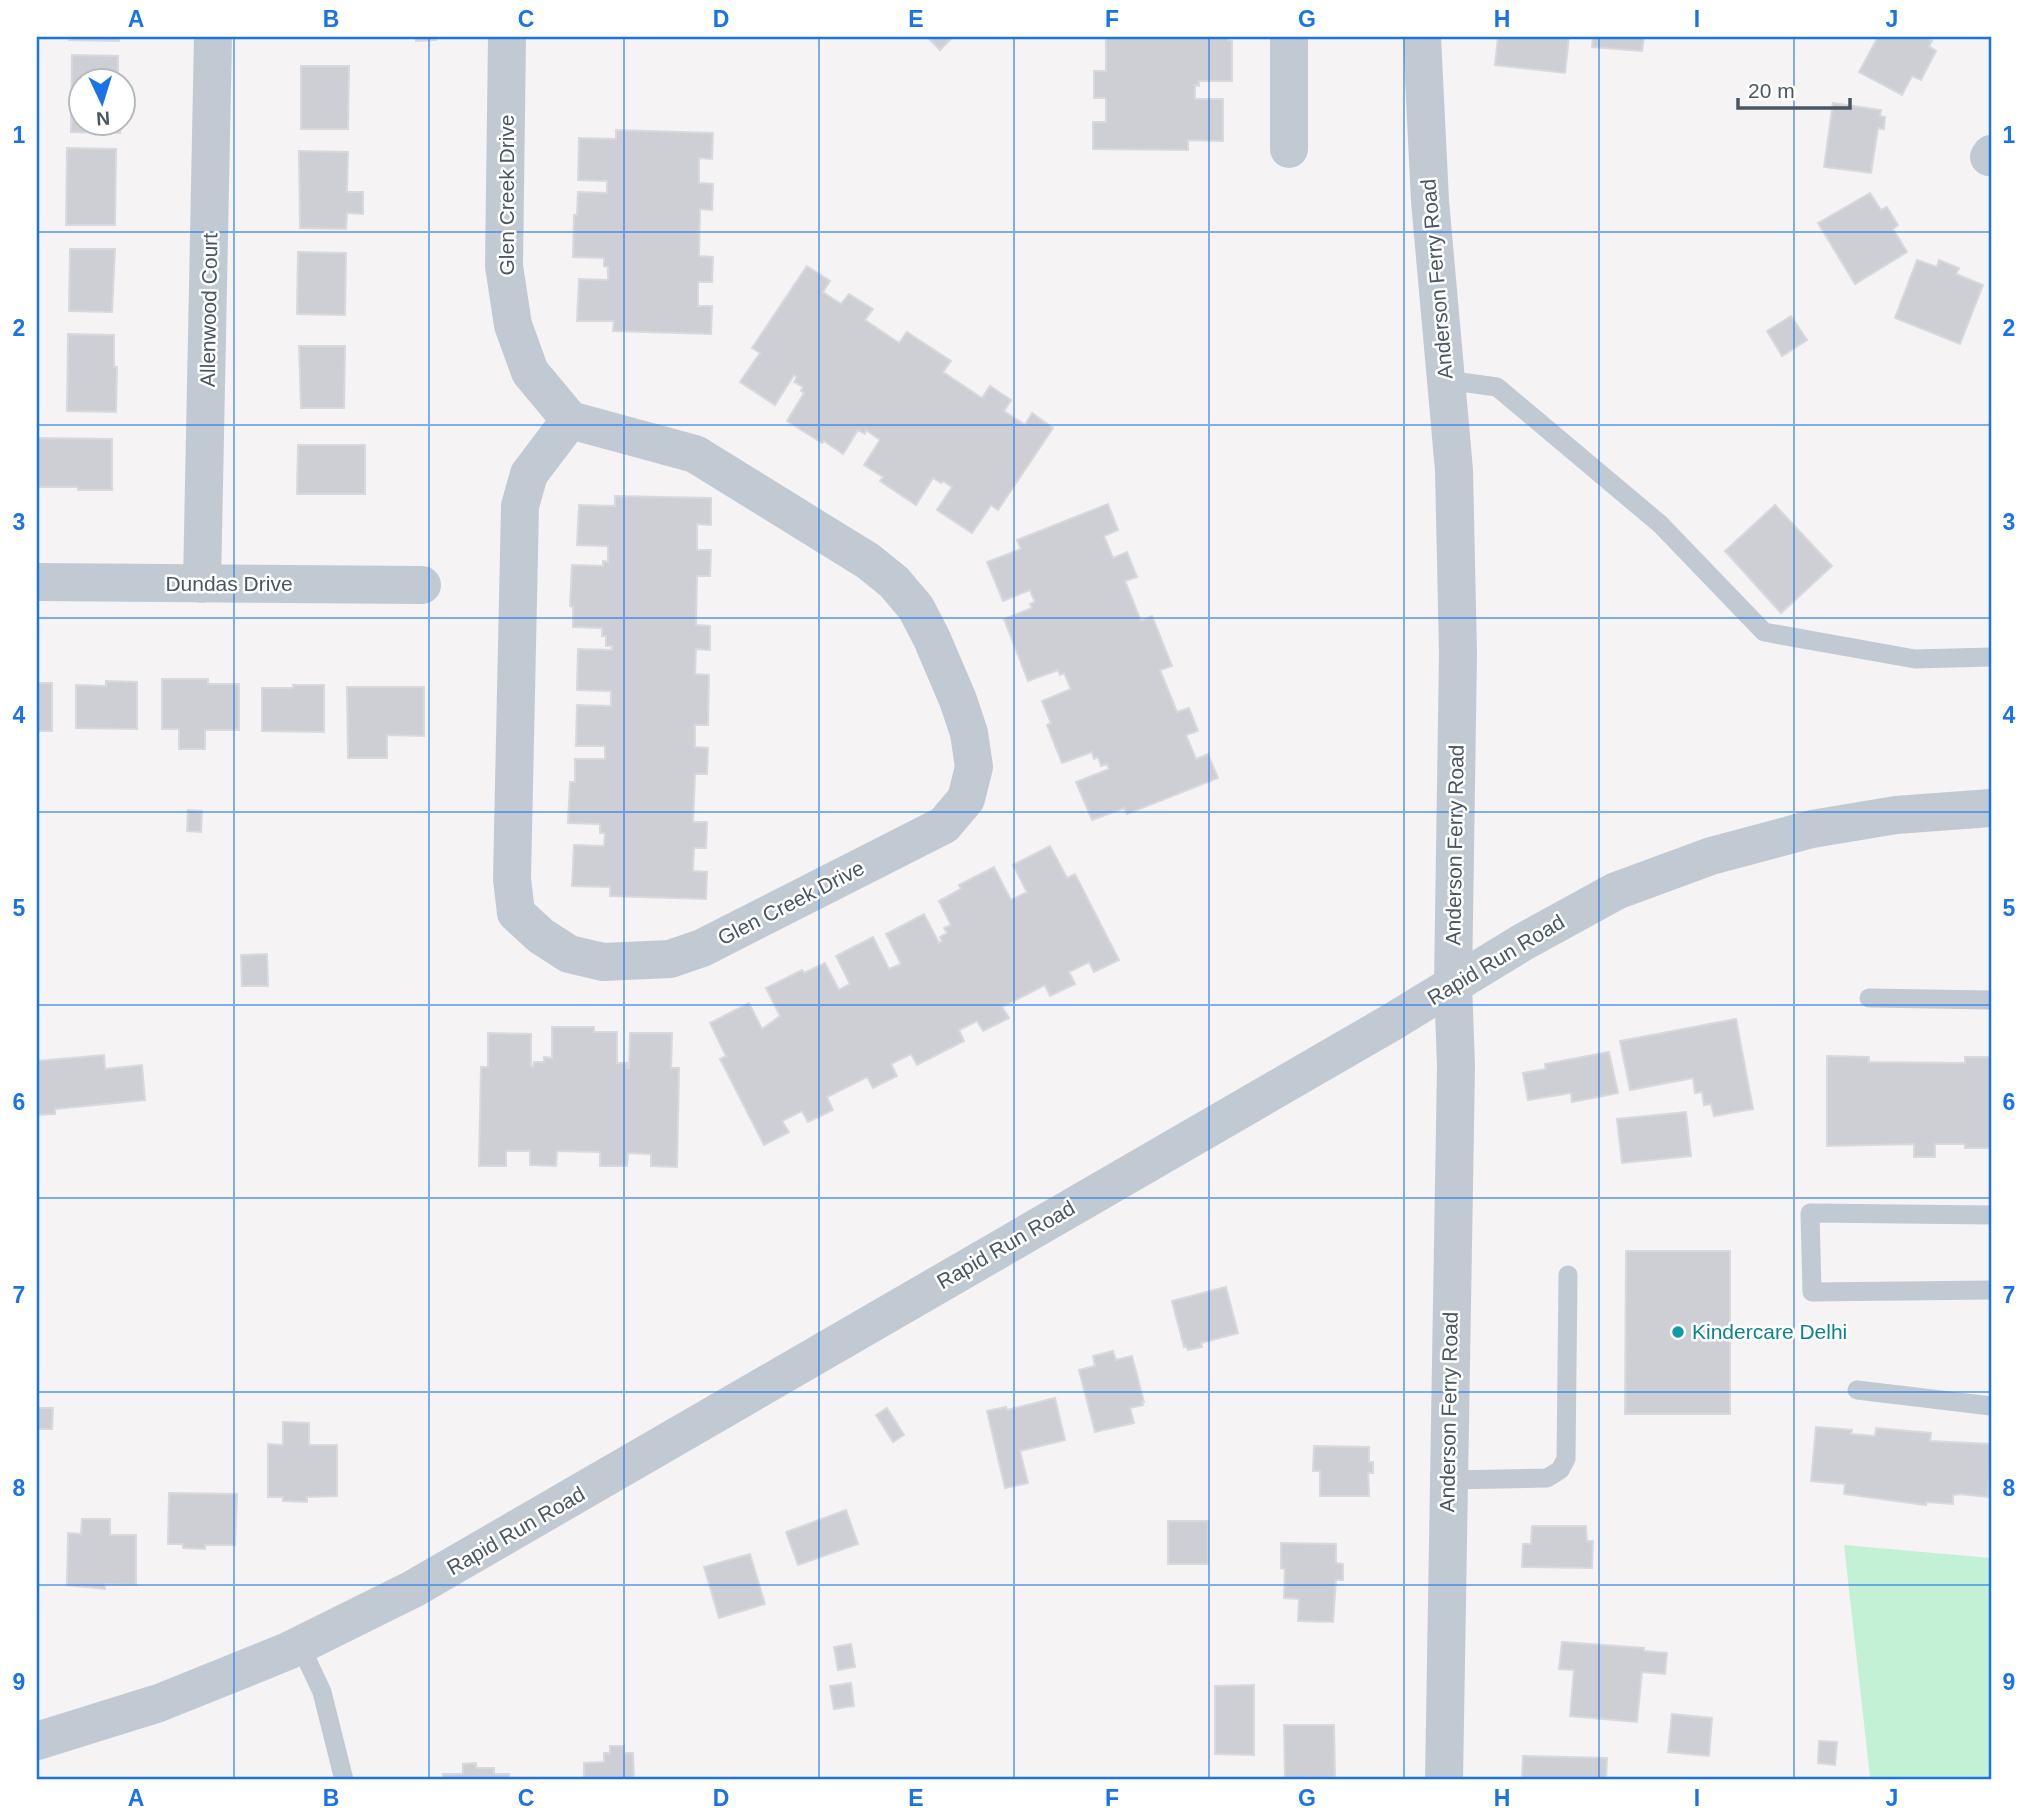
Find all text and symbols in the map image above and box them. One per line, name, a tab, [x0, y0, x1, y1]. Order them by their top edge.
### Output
text: A	[128, 6, 144, 32]
text: B	[323, 6, 339, 32]
text: C	[518, 6, 534, 32]
text: D	[713, 6, 729, 32]
text: E	[908, 6, 924, 32]
text: F	[1105, 6, 1119, 32]
text: G	[1298, 6, 1316, 32]
text: H	[1494, 6, 1510, 32]
text: I	[1694, 6, 1700, 32]
text: J	[1886, 6, 1898, 32]
north arrow	[66, 66, 136, 136]
scale bar	[1738, 66, 1850, 110]
text: 20 m	[1748, 79, 1795, 102]
text: N	[96, 108, 111, 129]
street label: Glen Creek Drive	[495, 114, 518, 276]
text: 1	[13, 122, 26, 148]
text: 1	[2003, 122, 2016, 148]
street label: Anderson Ferry Road	[1416, 178, 1457, 380]
street label: Allenwood Court	[196, 233, 221, 387]
text: 2	[13, 315, 25, 341]
text: 2	[2003, 315, 2015, 341]
text: 3	[13, 509, 25, 535]
text: 3	[2003, 509, 2015, 535]
street label: Dundas Drive	[165, 572, 293, 595]
text: 4	[13, 702, 26, 728]
text: 4	[2003, 702, 2016, 728]
street label: Anderson Ferry Road	[1441, 744, 1468, 946]
street label: Glen Creek Drive	[714, 856, 868, 949]
text: 5	[13, 895, 26, 921]
text: 5	[2003, 895, 2016, 921]
street label: Rapid Run Road	[1423, 910, 1568, 1009]
text: 6	[13, 1089, 25, 1115]
text: 6	[2003, 1089, 2015, 1115]
street label: Rapid Run Road	[933, 1196, 1079, 1293]
text: 7	[13, 1282, 25, 1308]
text: 7	[2003, 1282, 2015, 1308]
street label: Anderson Ferry Road	[1435, 1311, 1462, 1513]
place label: Kindercare Delhi	[1692, 1320, 1847, 1343]
marker: Kindercare Delhi	[1670, 1324, 1686, 1340]
text: 8	[13, 1475, 26, 1501]
text: 8	[2003, 1475, 2016, 1501]
street label: Rapid Run Road	[443, 1482, 589, 1579]
text: 9	[13, 1669, 25, 1695]
text: 9	[2003, 1669, 2015, 1695]
text: A	[128, 1785, 144, 1811]
text: B	[323, 1785, 339, 1811]
text: C	[518, 1785, 534, 1811]
text: D	[713, 1785, 729, 1811]
text: E	[908, 1785, 924, 1811]
text: F	[1105, 1785, 1119, 1811]
text: G	[1298, 1785, 1316, 1811]
text: H	[1494, 1785, 1510, 1811]
text: I	[1694, 1785, 1700, 1811]
text: J	[1886, 1785, 1898, 1811]

